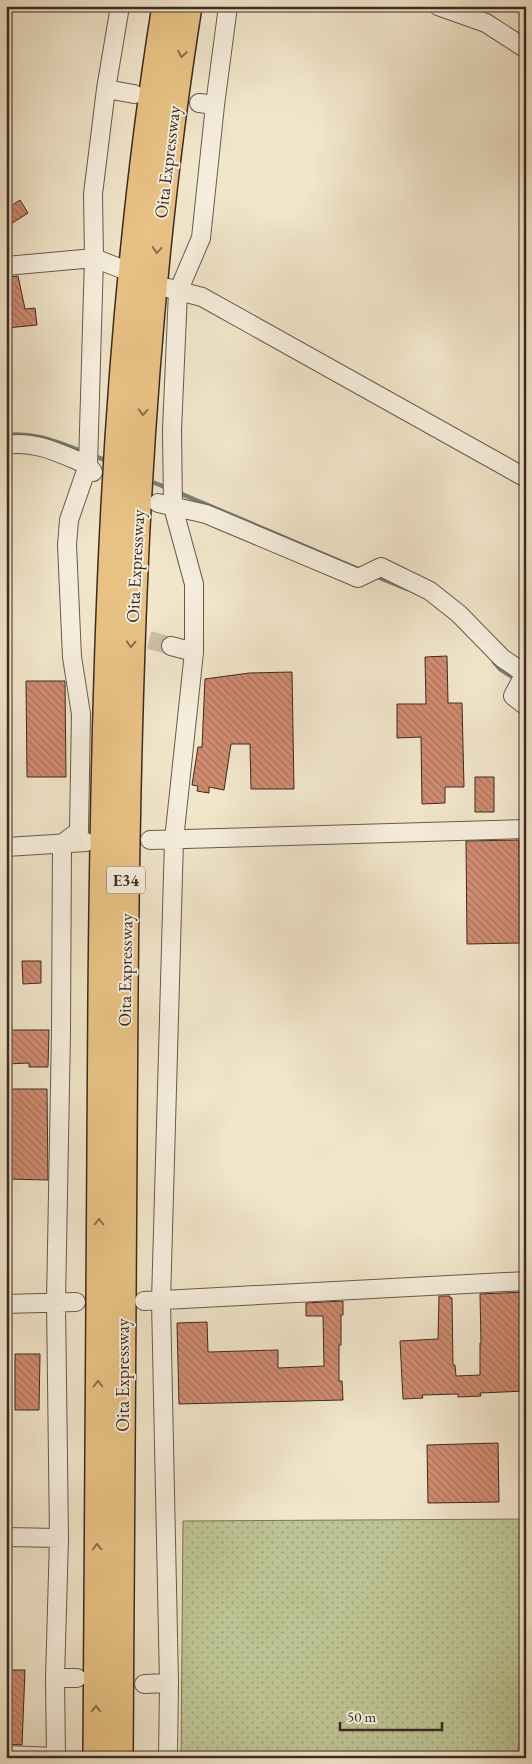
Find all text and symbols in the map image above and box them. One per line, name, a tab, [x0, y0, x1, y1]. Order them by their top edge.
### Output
one-way arrow	[177, 50, 187, 59]
street label: Oita Expressway	[149, 104, 185, 220]
one-way arrow	[152, 247, 163, 255]
one-way arrow	[138, 408, 149, 416]
street label: Oita Expressway	[121, 509, 149, 623]
one-way arrow	[125, 641, 136, 649]
road number: E34	[107, 866, 145, 894]
street label: Oita Expressway	[113, 913, 137, 1027]
one-way arrow	[94, 1217, 104, 1225]
street label: Oita Expressway	[111, 1318, 134, 1432]
one-way arrow	[93, 1380, 103, 1388]
one-way arrow	[92, 1542, 102, 1550]
scale bar	[340, 1699, 442, 1731]
one-way arrow	[91, 1705, 101, 1712]
text: 50 m	[347, 1707, 376, 1726]

